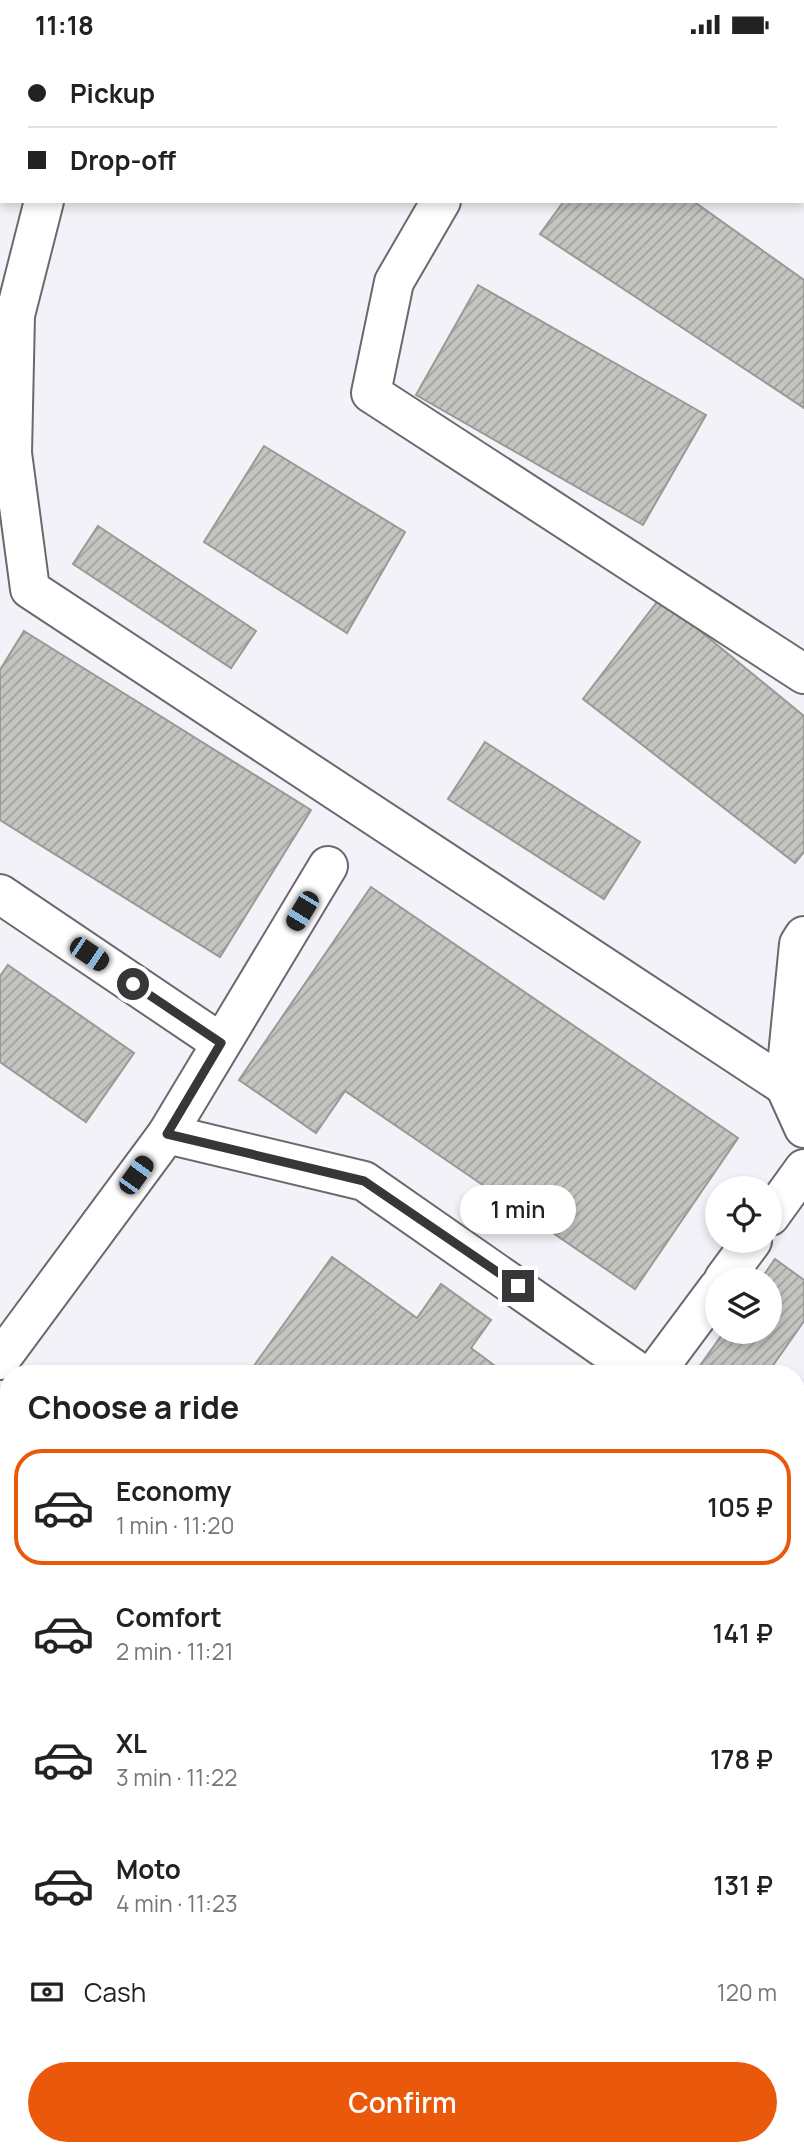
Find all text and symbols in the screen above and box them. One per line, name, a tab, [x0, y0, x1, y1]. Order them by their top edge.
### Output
text: 11:18	[35, 7, 94, 43]
text: Pickup	[70, 75, 155, 111]
text: Drop-off	[70, 142, 176, 178]
car	[283, 888, 322, 934]
car	[66, 934, 113, 974]
route start	[117, 968, 149, 1000]
car	[116, 1152, 157, 1198]
map controls	[705, 1176, 782, 1344]
button: locate	[705, 1176, 782, 1253]
callout: 1 min	[460, 1185, 576, 1233]
text: 1 min	[491, 1193, 545, 1225]
button: layers	[705, 1267, 782, 1344]
route end	[502, 1270, 534, 1302]
text: Choose a ride	[28, 1385, 239, 1429]
text: Economy	[116, 1473, 231, 1509]
icon: car	[32, 1476, 95, 1539]
text: 105 ₽	[707, 1489, 773, 1525]
text: 1 min · 11:20	[116, 1509, 234, 1541]
text: Comfort	[116, 1599, 222, 1635]
icon: car	[32, 1602, 95, 1665]
text: 141 ₽	[712, 1615, 773, 1651]
text: 2 min · 11:21	[116, 1635, 234, 1667]
text: XL	[116, 1725, 147, 1761]
icon: car	[32, 1728, 95, 1791]
text: 178 ₽	[710, 1741, 773, 1777]
text: 3 min · 11:22	[116, 1761, 237, 1793]
text: Moto	[116, 1851, 181, 1887]
icon: car	[32, 1854, 95, 1917]
text: 131 ₽	[713, 1867, 773, 1903]
text: 4 min · 11:23	[116, 1887, 238, 1919]
icon: cash	[28, 1973, 66, 2011]
text: Cash	[84, 1974, 146, 2010]
text: 120 m	[717, 1976, 777, 2008]
button: Confirm	[28, 2062, 777, 2142]

